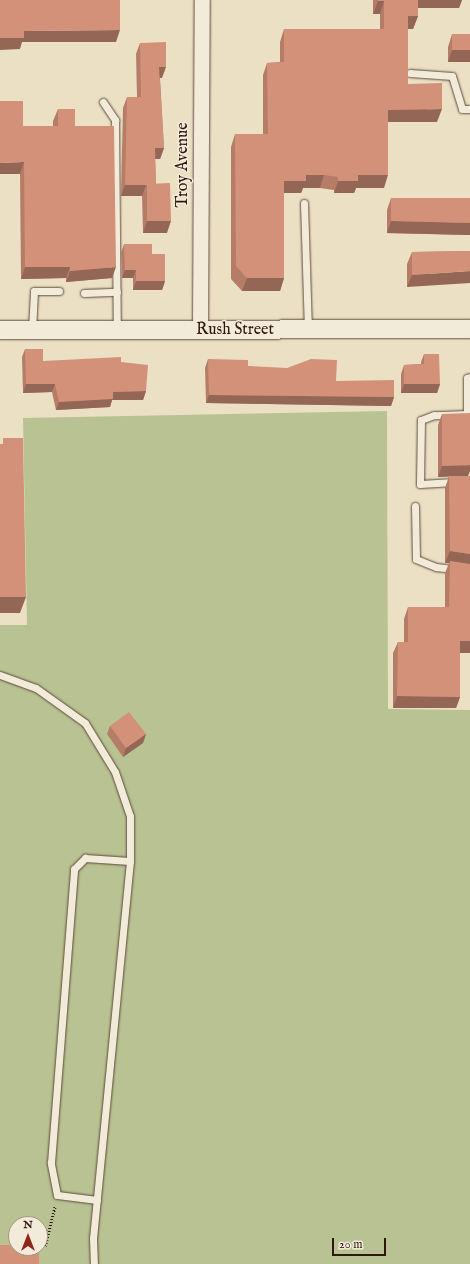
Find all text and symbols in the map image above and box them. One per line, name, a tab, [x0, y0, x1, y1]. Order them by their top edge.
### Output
street label: Troy Avenue	[173, 122, 193, 208]
street label: Rush Street	[196, 320, 274, 340]
north arrow	[8, 1216, 48, 1256]
text: N	[23, 1218, 33, 1232]
scale bar	[334, 1230, 388, 1256]
text: 20 m	[339, 1237, 362, 1252]

